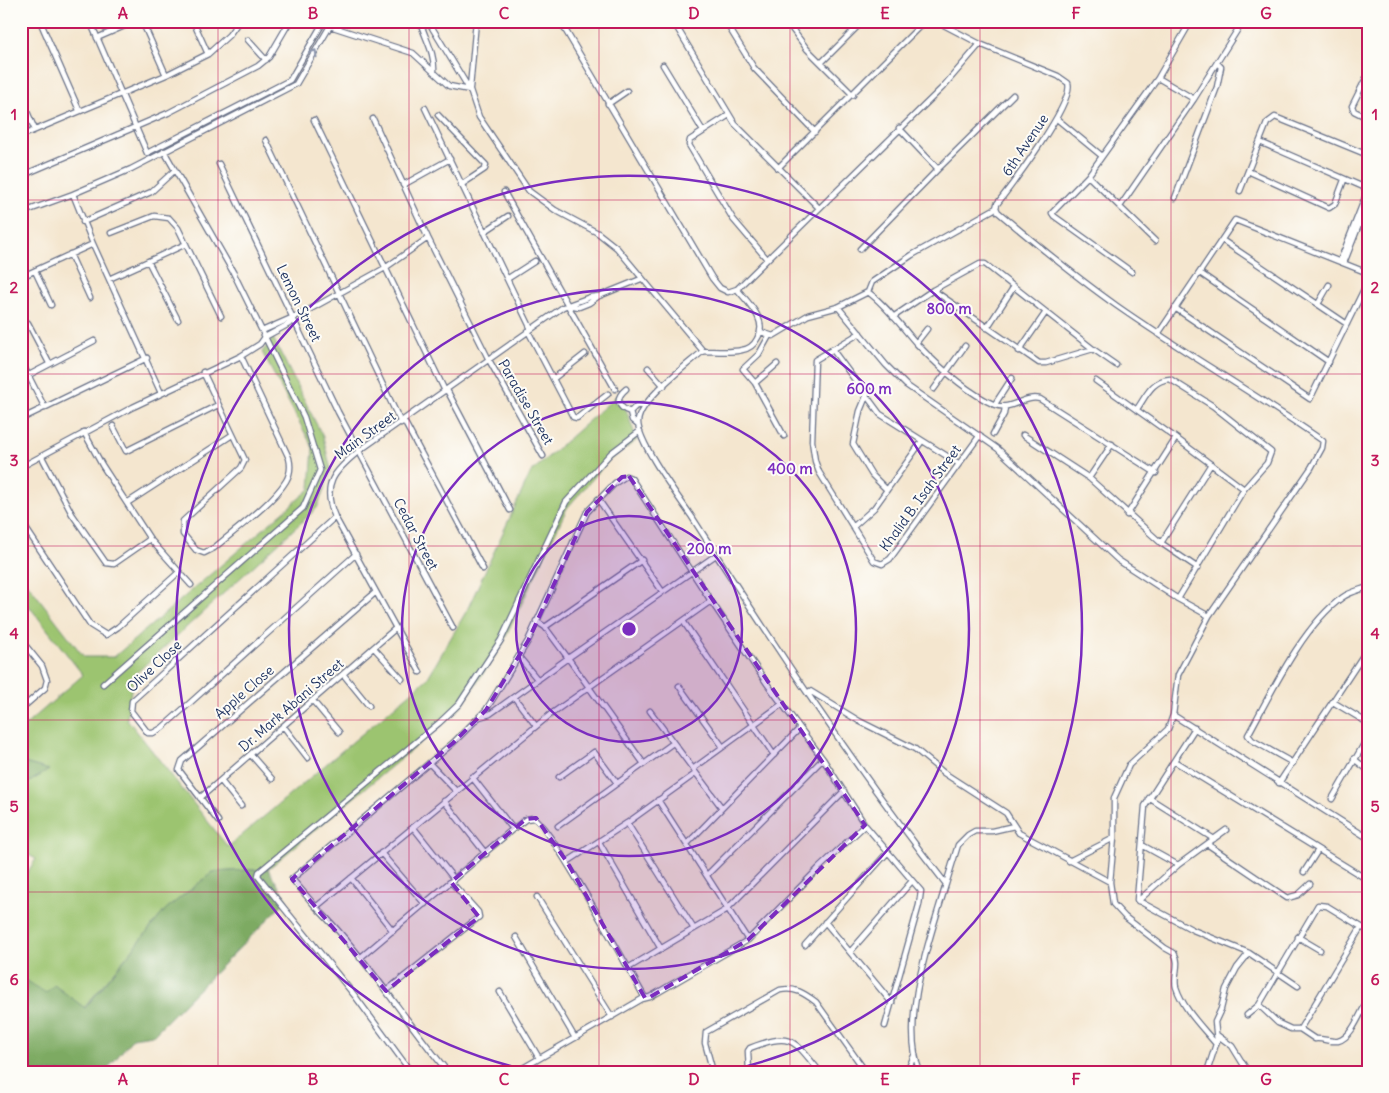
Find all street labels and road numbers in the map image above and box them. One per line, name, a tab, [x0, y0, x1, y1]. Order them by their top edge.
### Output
street label: 6th Avenue	[998, 110, 1052, 180]
street label: Lemon Street	[273, 261, 326, 345]
street label: Paradise Street	[494, 356, 558, 448]
street label: Main Street	[331, 407, 399, 463]
street label: Khalid B. Isah Street	[875, 441, 965, 555]
street label: Cedar Street	[390, 495, 443, 573]
street label: Olive Close	[123, 636, 185, 696]
street label: Dr. Mark Abani Street	[235, 654, 347, 755]
street label: Apple Close	[211, 661, 277, 723]

